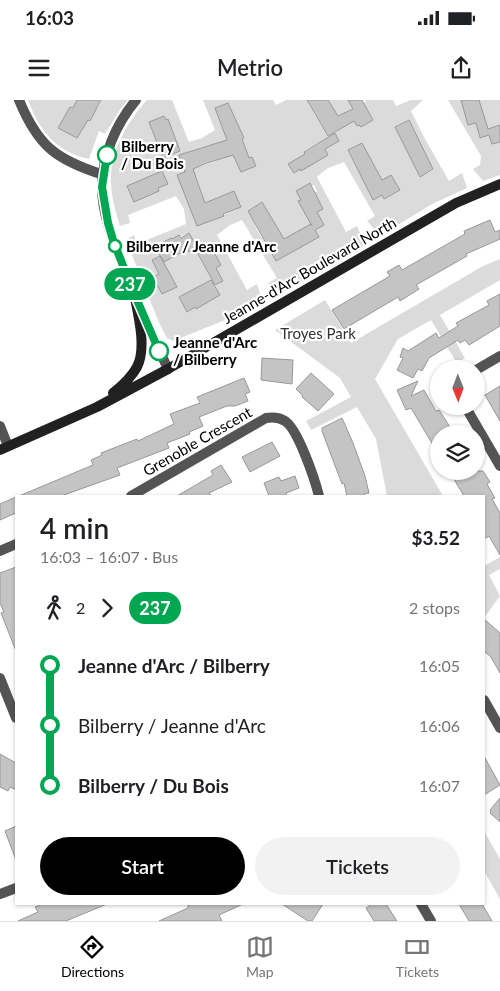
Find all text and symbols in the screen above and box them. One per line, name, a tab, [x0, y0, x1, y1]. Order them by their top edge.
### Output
text: 16:03	[25, 6, 74, 29]
icon: menu	[25, 54, 53, 82]
text: Metrio	[217, 54, 283, 81]
icon: share	[447, 54, 475, 82]
place label: Bilberry / Du Bois	[121, 137, 184, 172]
marker: Bilberry / Du Bois	[97, 145, 117, 165]
street label: Jeanne-d'Arc Boulevard North	[219, 213, 399, 327]
place label: Bilberry / Jeanne d'Arc	[126, 237, 277, 255]
marker: Bilberry / Jeanne d'Arc	[108, 239, 122, 253]
line badge: 237	[101, 268, 159, 300]
text: 237	[114, 273, 146, 295]
park label: Troyes Park	[280, 324, 356, 342]
place label: Jeanne d'Arc / Bilberry	[173, 333, 257, 368]
marker: Jeanne d'Arc / Bilberry	[149, 341, 169, 361]
north arrow	[430, 360, 485, 415]
map controls	[430, 360, 485, 480]
street label: Grenoble Crescent	[139, 402, 255, 479]
button: layers	[430, 425, 485, 480]
text: 4 min	[40, 511, 109, 545]
text: $3.52	[411, 526, 460, 549]
text: 16:03 – 16:07 · Bus	[40, 547, 178, 566]
icon: walk	[40, 594, 68, 622]
icon: forward	[93, 594, 121, 622]
text: 237	[139, 597, 171, 619]
text: 2	[76, 598, 85, 617]
text: 2 stops	[409, 598, 460, 617]
text: Jeanne d'Arc / Bilberry	[78, 654, 270, 677]
text: 16:05	[419, 656, 460, 675]
text: Bilberry / Jeanne d'Arc	[78, 714, 266, 737]
text: 16:06	[419, 716, 460, 735]
text: Bilberry / Du Bois	[78, 774, 229, 797]
text: 16:07	[419, 776, 460, 795]
button: Start	[40, 837, 245, 895]
button: Tickets	[255, 837, 460, 895]
tab: Directions	[61, 933, 124, 980]
tab: Map	[246, 933, 274, 980]
tab: Tickets	[396, 933, 439, 980]

